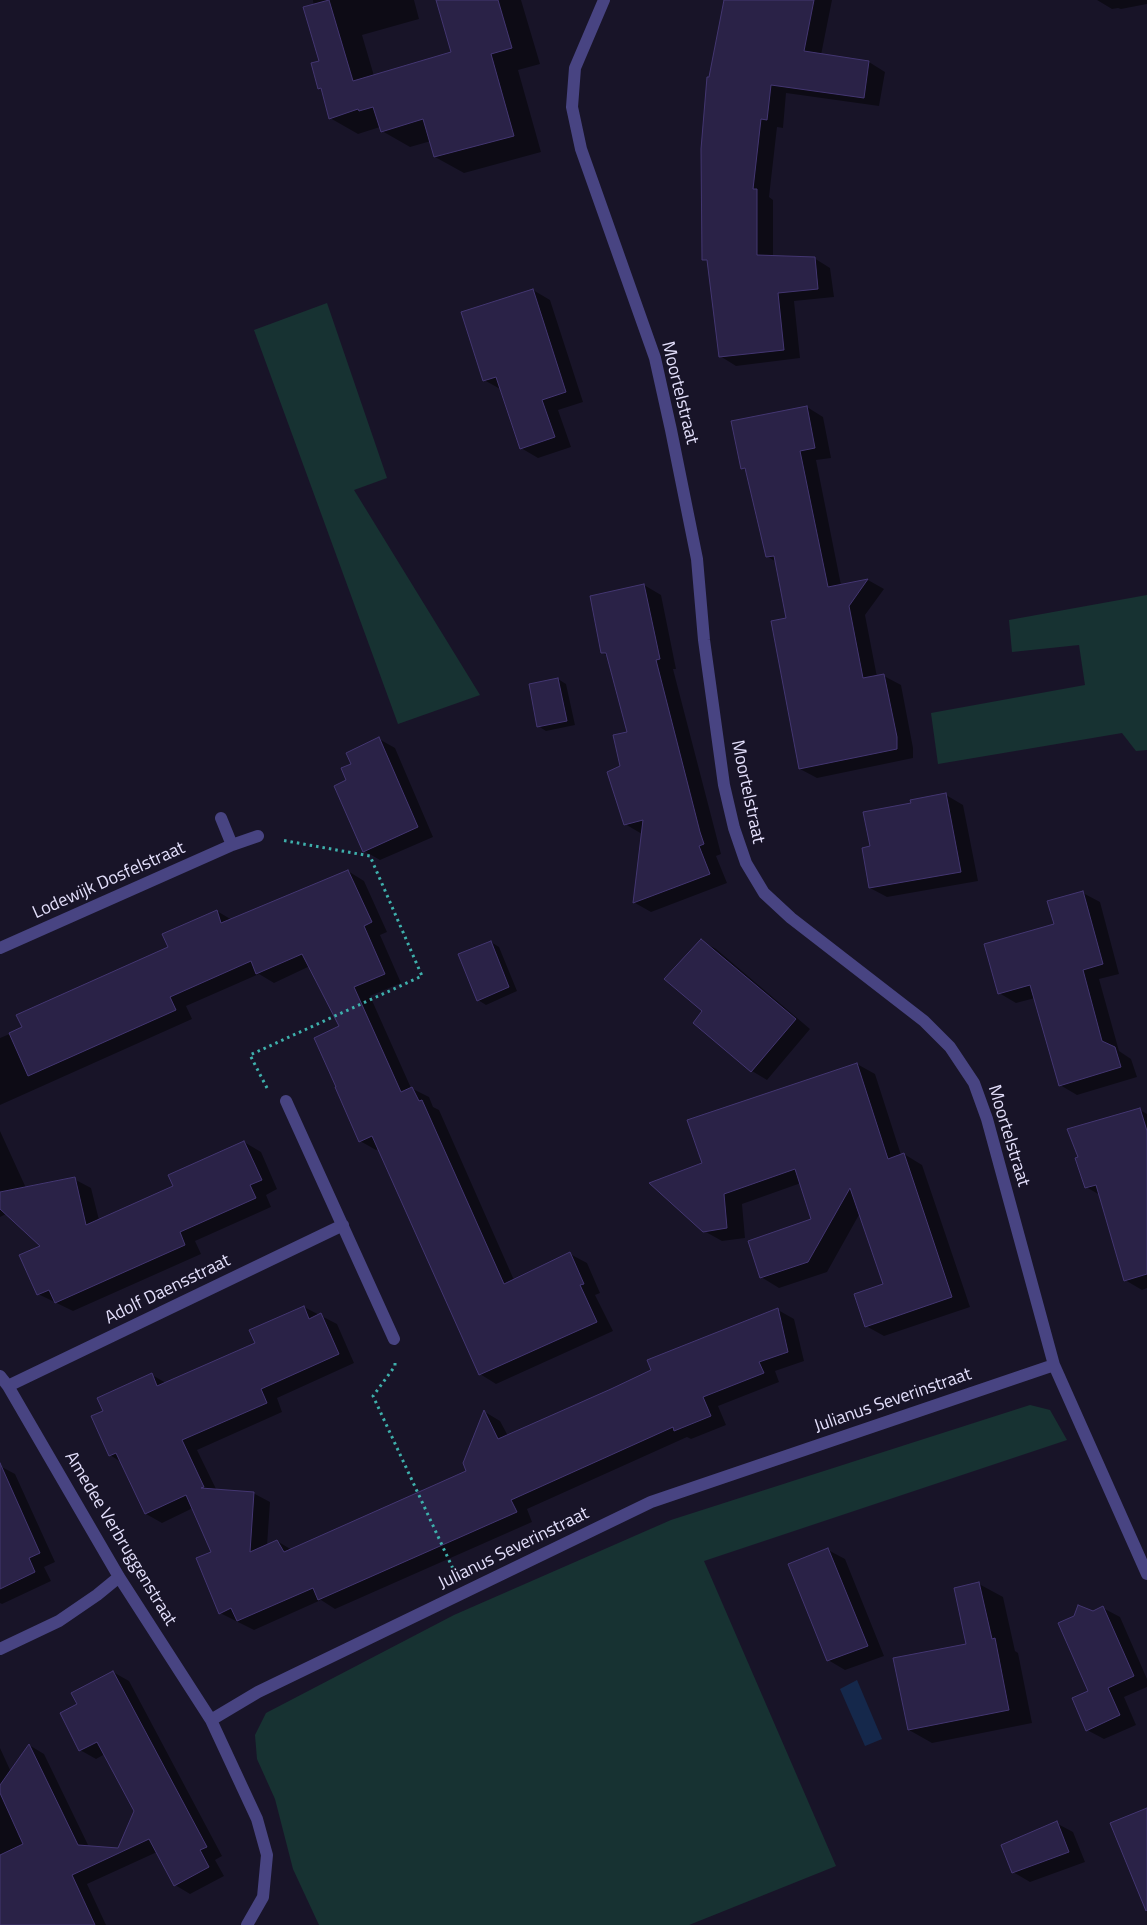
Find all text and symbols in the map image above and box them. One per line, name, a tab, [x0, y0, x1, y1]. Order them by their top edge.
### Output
street label: Moortelstraat	[656, 339, 702, 447]
street label: Moortelstraat	[726, 738, 768, 846]
street label: Lodewijk Dosfelstraat	[29, 838, 189, 924]
street label: Moortelstraat	[982, 1083, 1034, 1189]
street label: Adolf Daensstraat	[102, 1250, 234, 1330]
street label: Julianus Severinstraat	[812, 1364, 974, 1438]
street label: Amedee Verbruggenstraat	[59, 1448, 181, 1630]
street label: Julianus Severinstraat	[435, 1503, 593, 1595]

